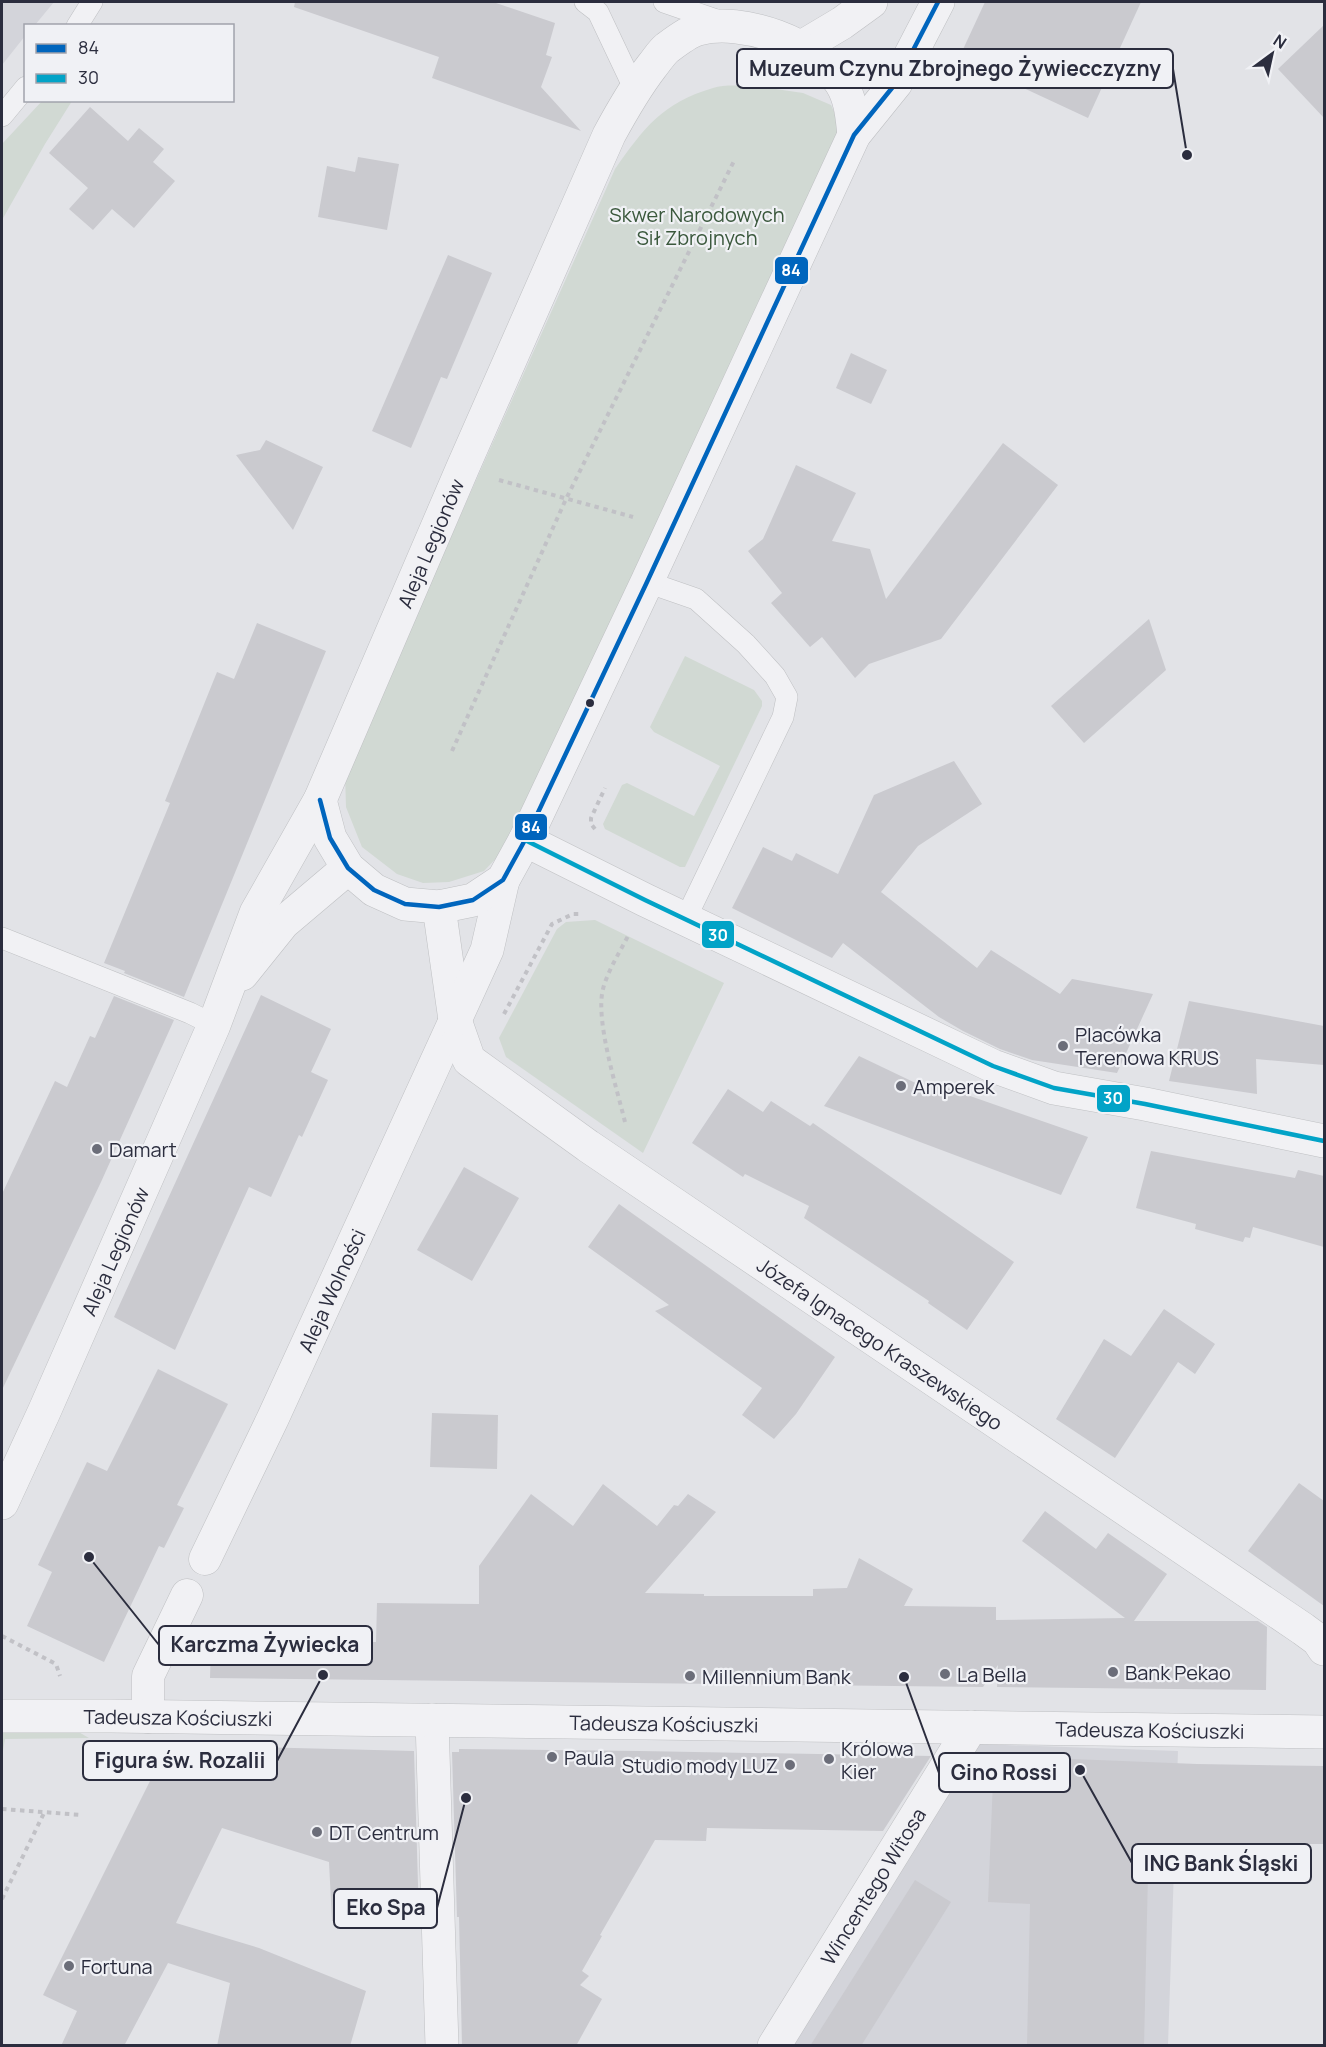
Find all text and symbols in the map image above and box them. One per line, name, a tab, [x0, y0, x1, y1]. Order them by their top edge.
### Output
legend	[24, 24, 234, 102]
north arrow	[1242, 24, 1302, 84]
text: N	[1269, 29, 1291, 54]
text: 84	[78, 35, 99, 59]
callout: Muzeum Czynu Zbrojnego Żywiecczyzny	[737, 49, 1173, 88]
text: Muzeum Czynu Zbrojnego Żywiecczyzny	[749, 54, 1161, 82]
text: 30	[78, 65, 99, 89]
park label: Skwer Narodowych Sił Zbrojnych	[609, 201, 785, 251]
line badge: 84	[774, 256, 809, 285]
text: 84	[781, 259, 801, 281]
street label: Aleja Legionów	[391, 474, 470, 612]
unlabelled marker	[584, 697, 596, 709]
line badge: 84	[514, 813, 548, 841]
text: 84	[521, 816, 541, 838]
line badge: 30	[701, 920, 735, 949]
text: 30	[708, 924, 728, 946]
place label: Placówka Terenowa KRUS	[1075, 1021, 1219, 1071]
marker: Placówka Terenowa KRUS	[1056, 1039, 1070, 1053]
place label: Amperek	[913, 1073, 996, 1100]
marker: Amperek	[894, 1079, 908, 1093]
line badge: 30	[1096, 1084, 1131, 1113]
text: 30	[1103, 1087, 1123, 1109]
place label: Damart	[109, 1136, 177, 1163]
marker: Damart	[90, 1142, 104, 1156]
street label: Aleja Legionów	[75, 1182, 155, 1320]
street label: Aleja Wolności	[292, 1224, 371, 1356]
street label: Józefa Ignacego Kraszewskiego	[752, 1251, 1008, 1436]
callout: Karczma Żywiecka	[159, 1626, 372, 1665]
text: Karczma Żywiecka	[171, 1630, 359, 1658]
place label: Bank Pekao	[1125, 1659, 1231, 1686]
place label: La Bella	[957, 1661, 1027, 1688]
place label: Millennium Bank	[702, 1663, 852, 1690]
marker: Bank Pekao	[1106, 1665, 1120, 1679]
marker: La Bella	[938, 1667, 952, 1681]
marker: Millennium Bank	[683, 1669, 697, 1683]
street label: Tadeusza Kościuszki	[83, 1702, 273, 1732]
street label: Tadeusza Kościuszki	[569, 1709, 759, 1738]
street label: Tadeusza Kościuszki	[1055, 1715, 1245, 1744]
place label: Królowa Kier	[841, 1735, 914, 1785]
callout: Figura św. Rozalii	[83, 1741, 277, 1780]
place label: Paula	[564, 1744, 614, 1771]
text: Figura św. Rozalii	[95, 1746, 265, 1774]
marker: Paula	[545, 1750, 559, 1764]
place label: Studio mody LUZ	[622, 1752, 778, 1779]
marker: Królowa Kier	[822, 1752, 836, 1766]
callout: Gino Rossi	[939, 1753, 1070, 1792]
marker: Studio mody LUZ	[783, 1758, 797, 1772]
text: Gino Rossi	[951, 1758, 1057, 1786]
street label: Wincentego Witosa	[814, 1802, 932, 1970]
place label: DT Centrum	[329, 1819, 439, 1846]
marker: DT Centrum	[310, 1825, 324, 1839]
callout: ING Bank Śląski	[1132, 1844, 1311, 1883]
text: ING Bank Śląski	[1144, 1849, 1298, 1877]
callout: Eko Spa	[334, 1889, 437, 1928]
text: Eko Spa	[346, 1893, 426, 1921]
place label: Fortuna	[81, 1953, 153, 1980]
marker: Fortuna	[62, 1959, 76, 1973]

